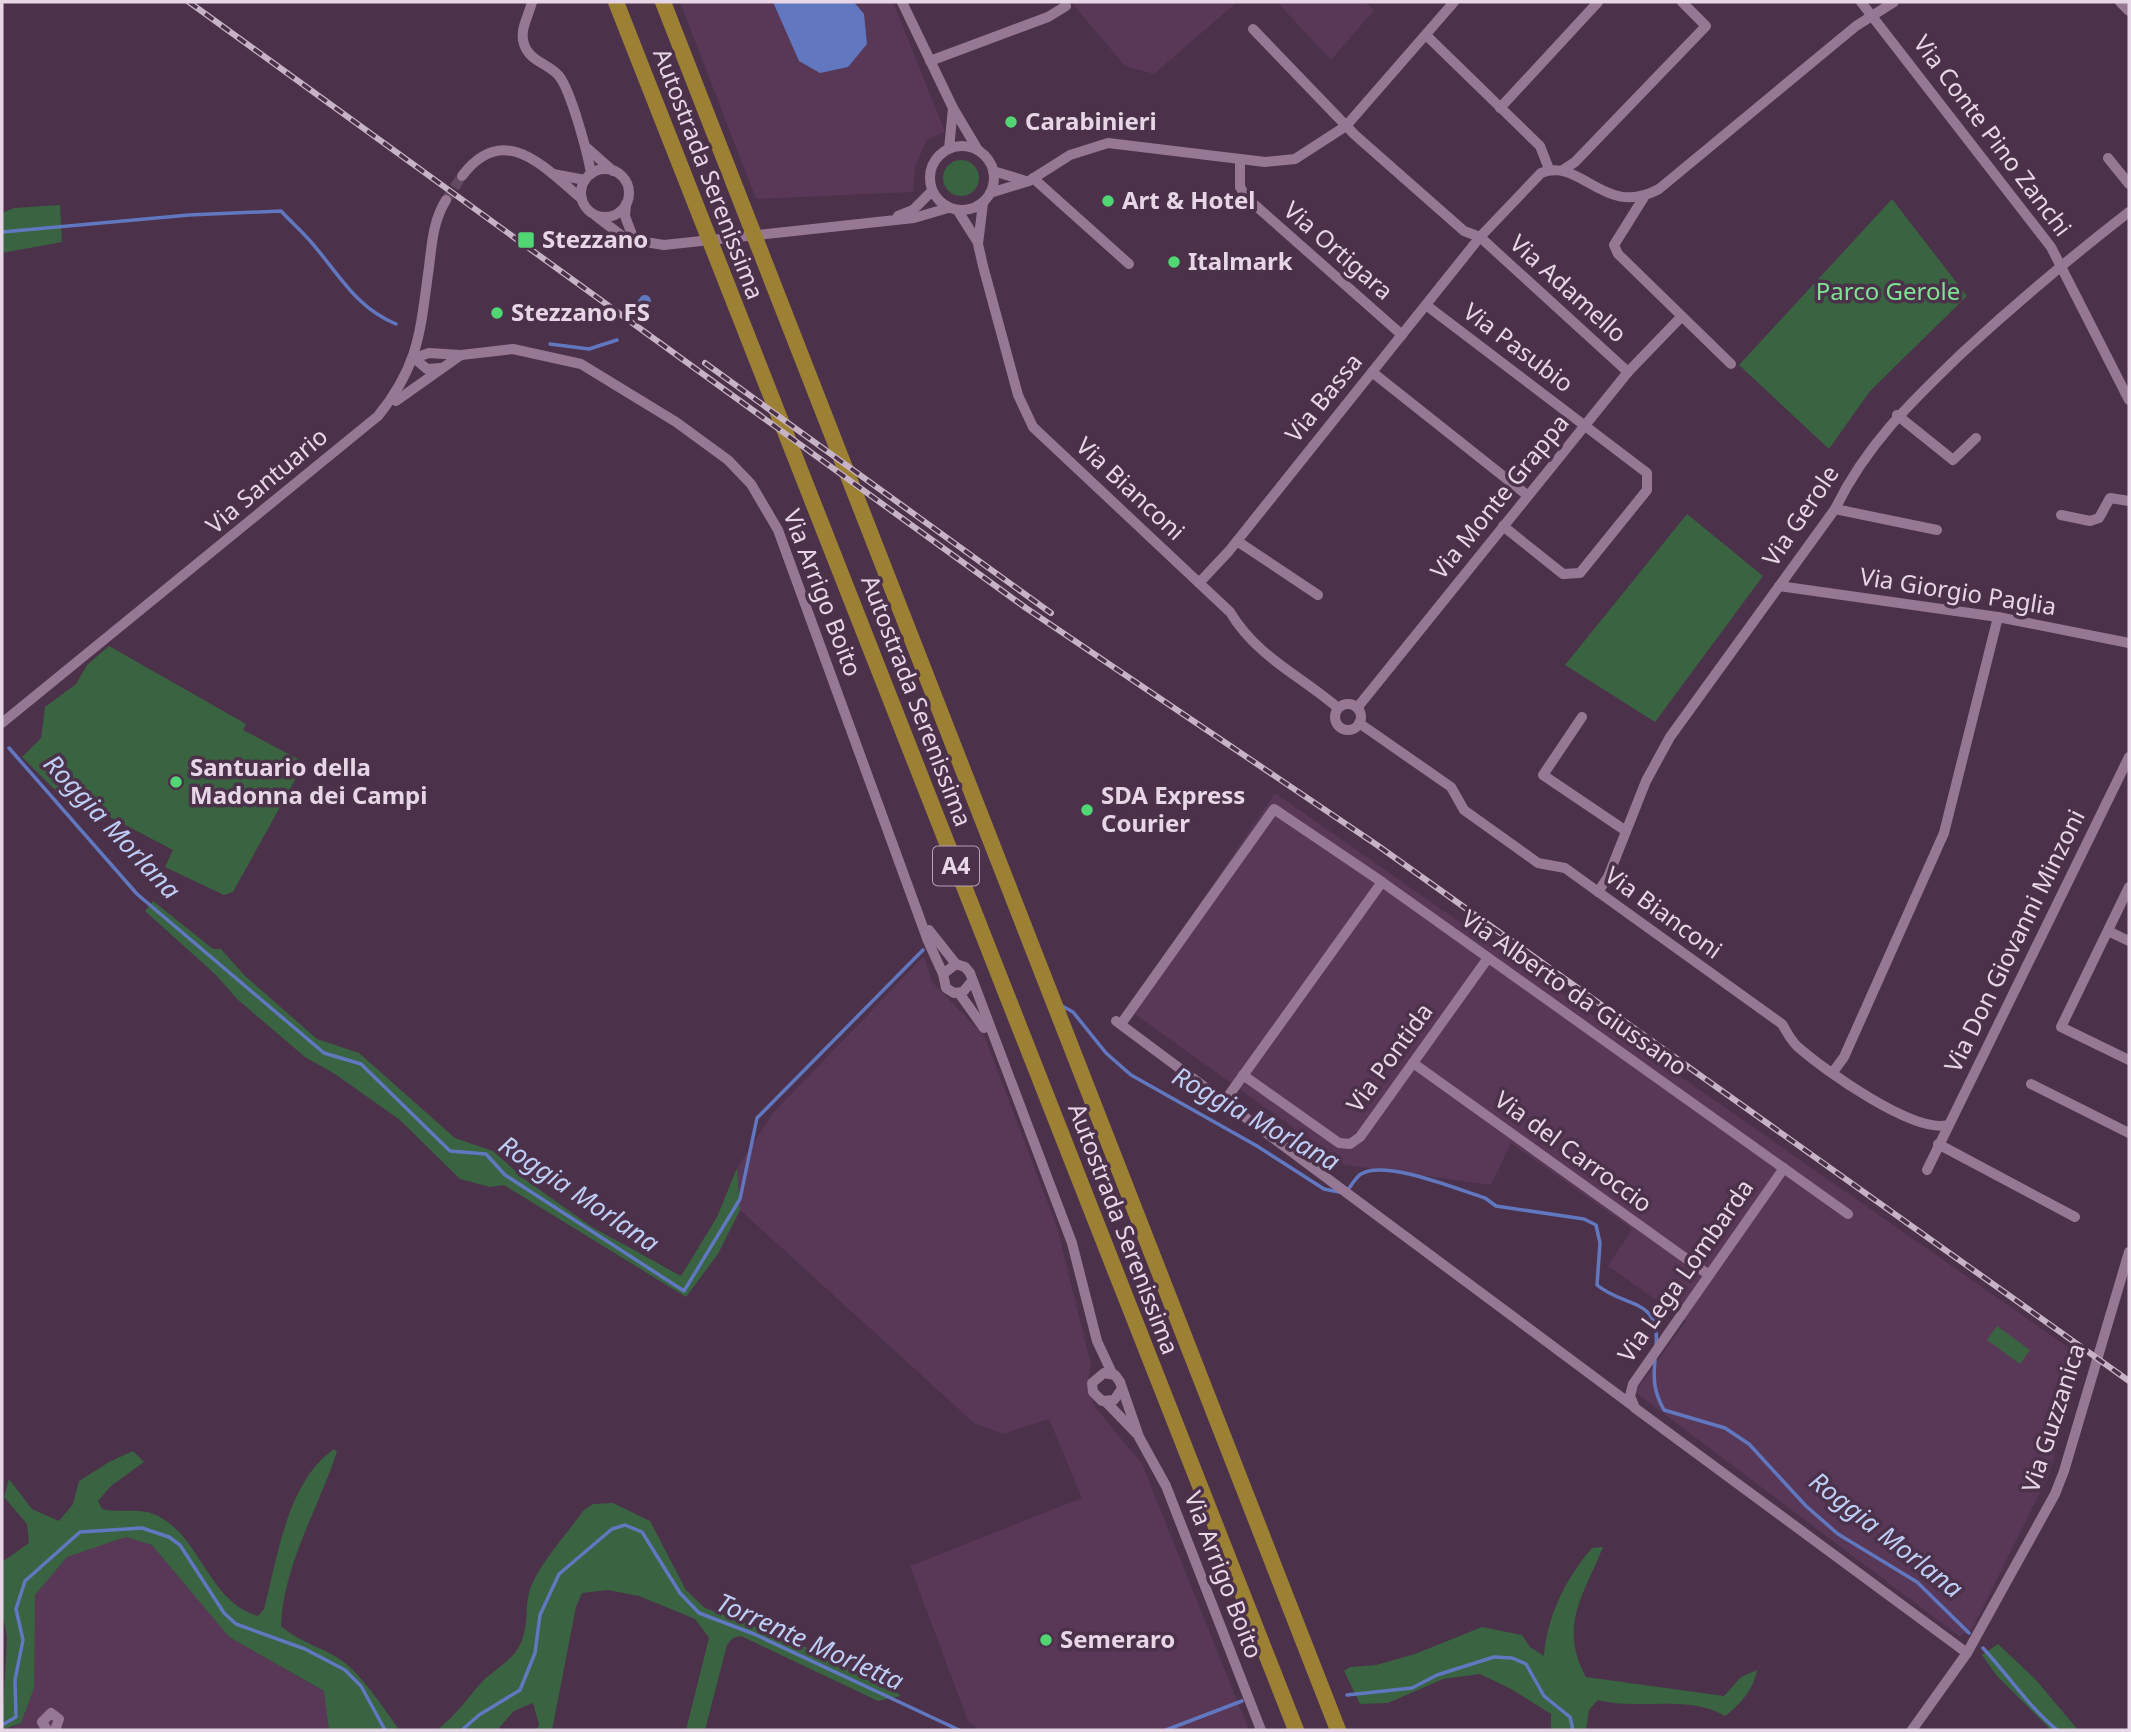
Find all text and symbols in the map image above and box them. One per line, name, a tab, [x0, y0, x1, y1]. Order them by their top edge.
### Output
street label: Via Conte Pino Zanchi	[1907, 28, 2080, 243]
street label: Autostrada Serenissima	[646, 43, 773, 304]
place label: Carabinieri	[1025, 104, 1157, 137]
marker: Carabinieri	[1003, 114, 1019, 130]
place label: Art & Hotel	[1122, 183, 1256, 216]
marker: Art & Hotel	[1100, 193, 1116, 209]
street label: Via Ortigara	[1277, 193, 1401, 307]
place label: Stezzano	[542, 222, 648, 255]
street label: Via Adamello	[1503, 227, 1635, 349]
marker: Stezzano	[516, 230, 536, 250]
place label: Italmark	[1188, 244, 1293, 277]
marker: Italmark	[1166, 254, 1182, 270]
park label: Parco Gerole	[1816, 274, 1960, 307]
street label: Via Pasubio	[1457, 294, 1581, 399]
place label: Stezzano FS	[511, 295, 650, 328]
marker: Stezzano FS	[489, 305, 505, 321]
street label: Via Bassa	[1277, 346, 1369, 449]
street label: Via Monte Grappa	[1422, 407, 1576, 585]
street label: Via Santuario	[198, 419, 334, 540]
street label: Via Bianconi	[1070, 429, 1193, 547]
street label: Via Gerole	[1754, 458, 1846, 572]
street label: Via Arrigo Boito	[776, 504, 870, 681]
street label: Via Giorgio Paglia	[1858, 559, 2059, 622]
street label: Autostrada Serenissima	[854, 570, 981, 831]
water label: Roggia Morlana	[36, 746, 189, 907]
place label: Santuario della Madonna dei Campi	[190, 750, 427, 811]
marker: Santuario della Madonna dei Campi	[168, 774, 184, 790]
place label: SDA Express Courier	[1101, 778, 1245, 839]
marker: SDA Express Courier	[1079, 802, 1095, 818]
street label: Via Don Giovanni Minzoni	[1936, 803, 2092, 1077]
road number: A4	[933, 846, 979, 886]
street label: Via Bianconi	[1599, 858, 1729, 966]
street label: Via Alberto da Giussano	[1456, 901, 1694, 1082]
street label: Via Pontida	[1338, 996, 1440, 1118]
water label: Roggia Morlana	[1166, 1057, 1347, 1179]
street label: Via del Carroccio	[1488, 1082, 1659, 1219]
street label: Autostrada Serenissima	[1061, 1098, 1188, 1359]
water label: Roggia Morlana	[492, 1126, 667, 1260]
street label: Via Lega Lombarda	[1609, 1172, 1760, 1368]
street label: Via Guzzanica	[2013, 1339, 2092, 1496]
water label: Roggia Morlana	[1802, 1463, 1971, 1606]
street label: Via Arrigo Boito	[1177, 1486, 1271, 1663]
water label: Torrente Morletta	[711, 1584, 910, 1698]
place label: Semeraro	[1060, 1622, 1175, 1655]
marker: Semeraro	[1038, 1632, 1054, 1648]

